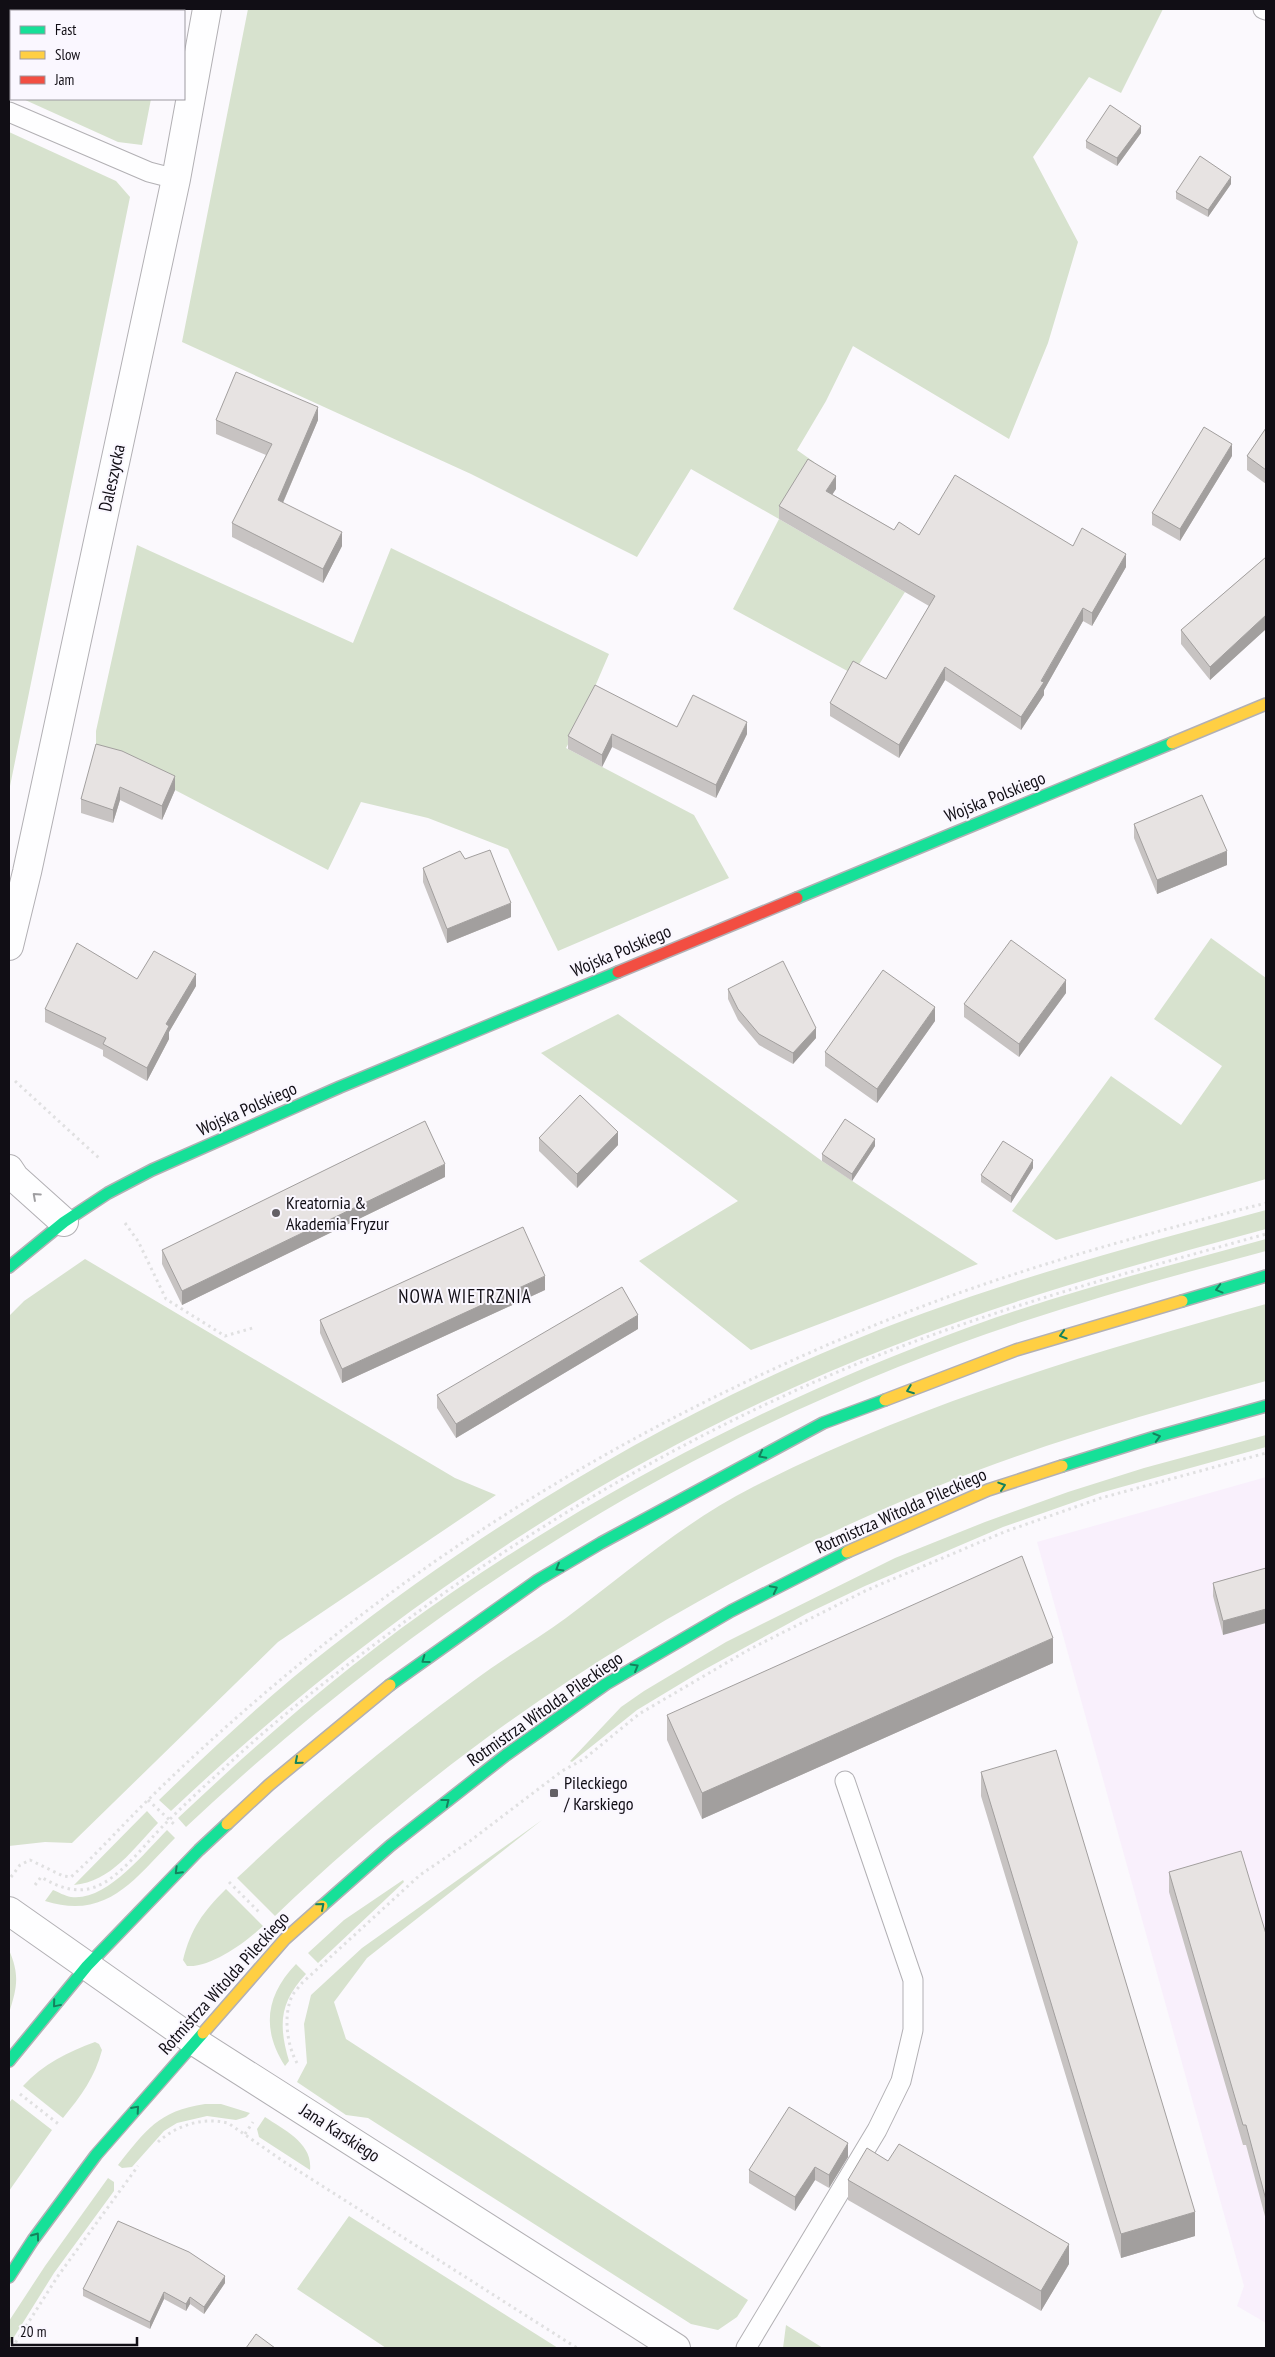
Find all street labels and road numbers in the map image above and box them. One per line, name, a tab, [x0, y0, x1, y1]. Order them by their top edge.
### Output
street label: Daleszycka	[93, 442, 130, 514]
street label: Wojska Polskiego	[941, 766, 1049, 827]
street label: Wojska Polskiego	[567, 919, 675, 982]
street label: Wojska Polskiego	[193, 1076, 300, 1141]
street label: Rotmistrza Witolda Pileckiego	[812, 1462, 990, 1559]
street label: Rotmistrza Witolda Pileckiego	[462, 1646, 627, 1771]
street label: Rotmistrza Witolda Pileckiego	[153, 1906, 294, 2059]
street label: Jana Karskiego	[295, 2098, 385, 2167]

